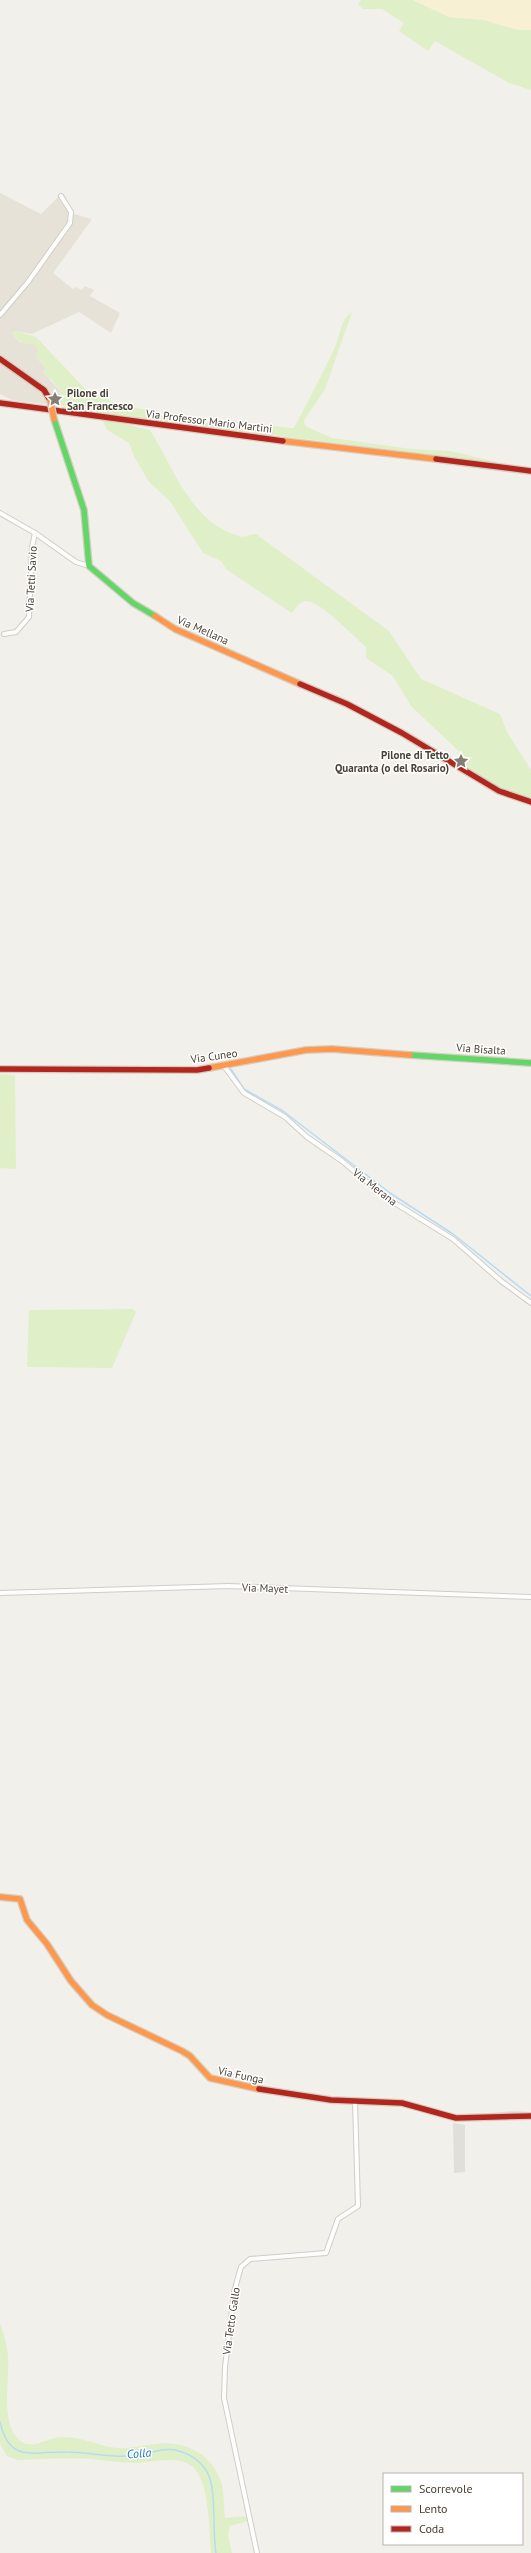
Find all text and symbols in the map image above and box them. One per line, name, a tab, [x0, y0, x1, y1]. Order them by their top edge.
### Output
place label: Pilone di San Francesco	[67, 386, 133, 413]
place icon: Pilone di San Francesco	[46, 390, 64, 408]
street label: Via Professor Mario Martini	[144, 406, 273, 436]
street label: Via Tetti Savio	[22, 545, 40, 613]
street label: Via Mellana	[174, 612, 231, 648]
place label: Pilone di Tetto Quaranta (o del Rosario)	[335, 748, 449, 775]
place icon: Pilone di Tetto Quaranta (o del Rosario)	[452, 752, 470, 770]
street label: Via Bisalta	[455, 1040, 506, 1058]
street label: Via Cuneo	[189, 1046, 238, 1066]
street label: Via Merana	[349, 1165, 400, 1209]
street label: Via Mayet	[241, 1580, 289, 1596]
street label: Via Funga	[216, 2063, 265, 2087]
street label: Via Tetto Gallo	[219, 2286, 243, 2357]
water label: Colla	[126, 2444, 152, 2462]
legend	[383, 2473, 523, 2545]
text: Scorrevole	[419, 2481, 473, 2496]
text: Lento	[419, 2501, 448, 2516]
text: Coda	[419, 2521, 444, 2536]

